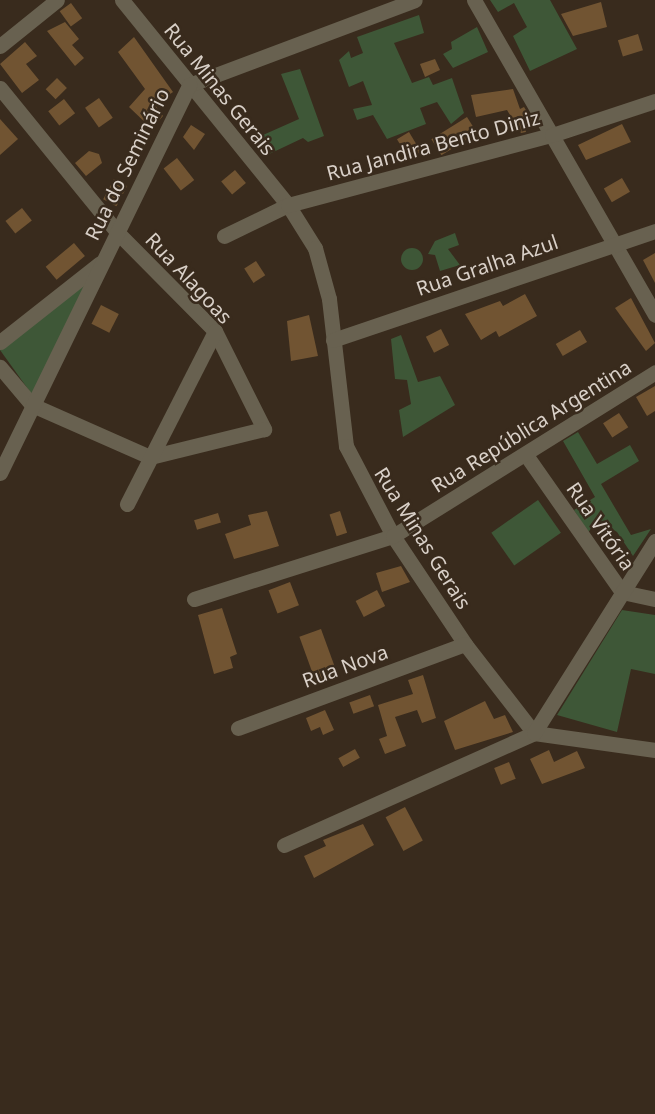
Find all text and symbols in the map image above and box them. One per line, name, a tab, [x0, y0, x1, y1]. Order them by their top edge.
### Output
street label: Rua Minas Gerais	[160, 18, 280, 160]
street label: Rua do Seminário	[80, 84, 174, 244]
street label: Rua Jandira Bento Diniz	[324, 105, 542, 185]
street label: Rua Alagoas	[141, 228, 237, 328]
street label: Rua Gralha Azul	[413, 229, 561, 301]
street label: Rua República Argentina	[427, 355, 635, 497]
street label: Rua Minas Gerais	[370, 463, 476, 613]
street label: Rua Vitória	[562, 477, 640, 575]
street label: Rua Nova	[299, 639, 391, 693]

